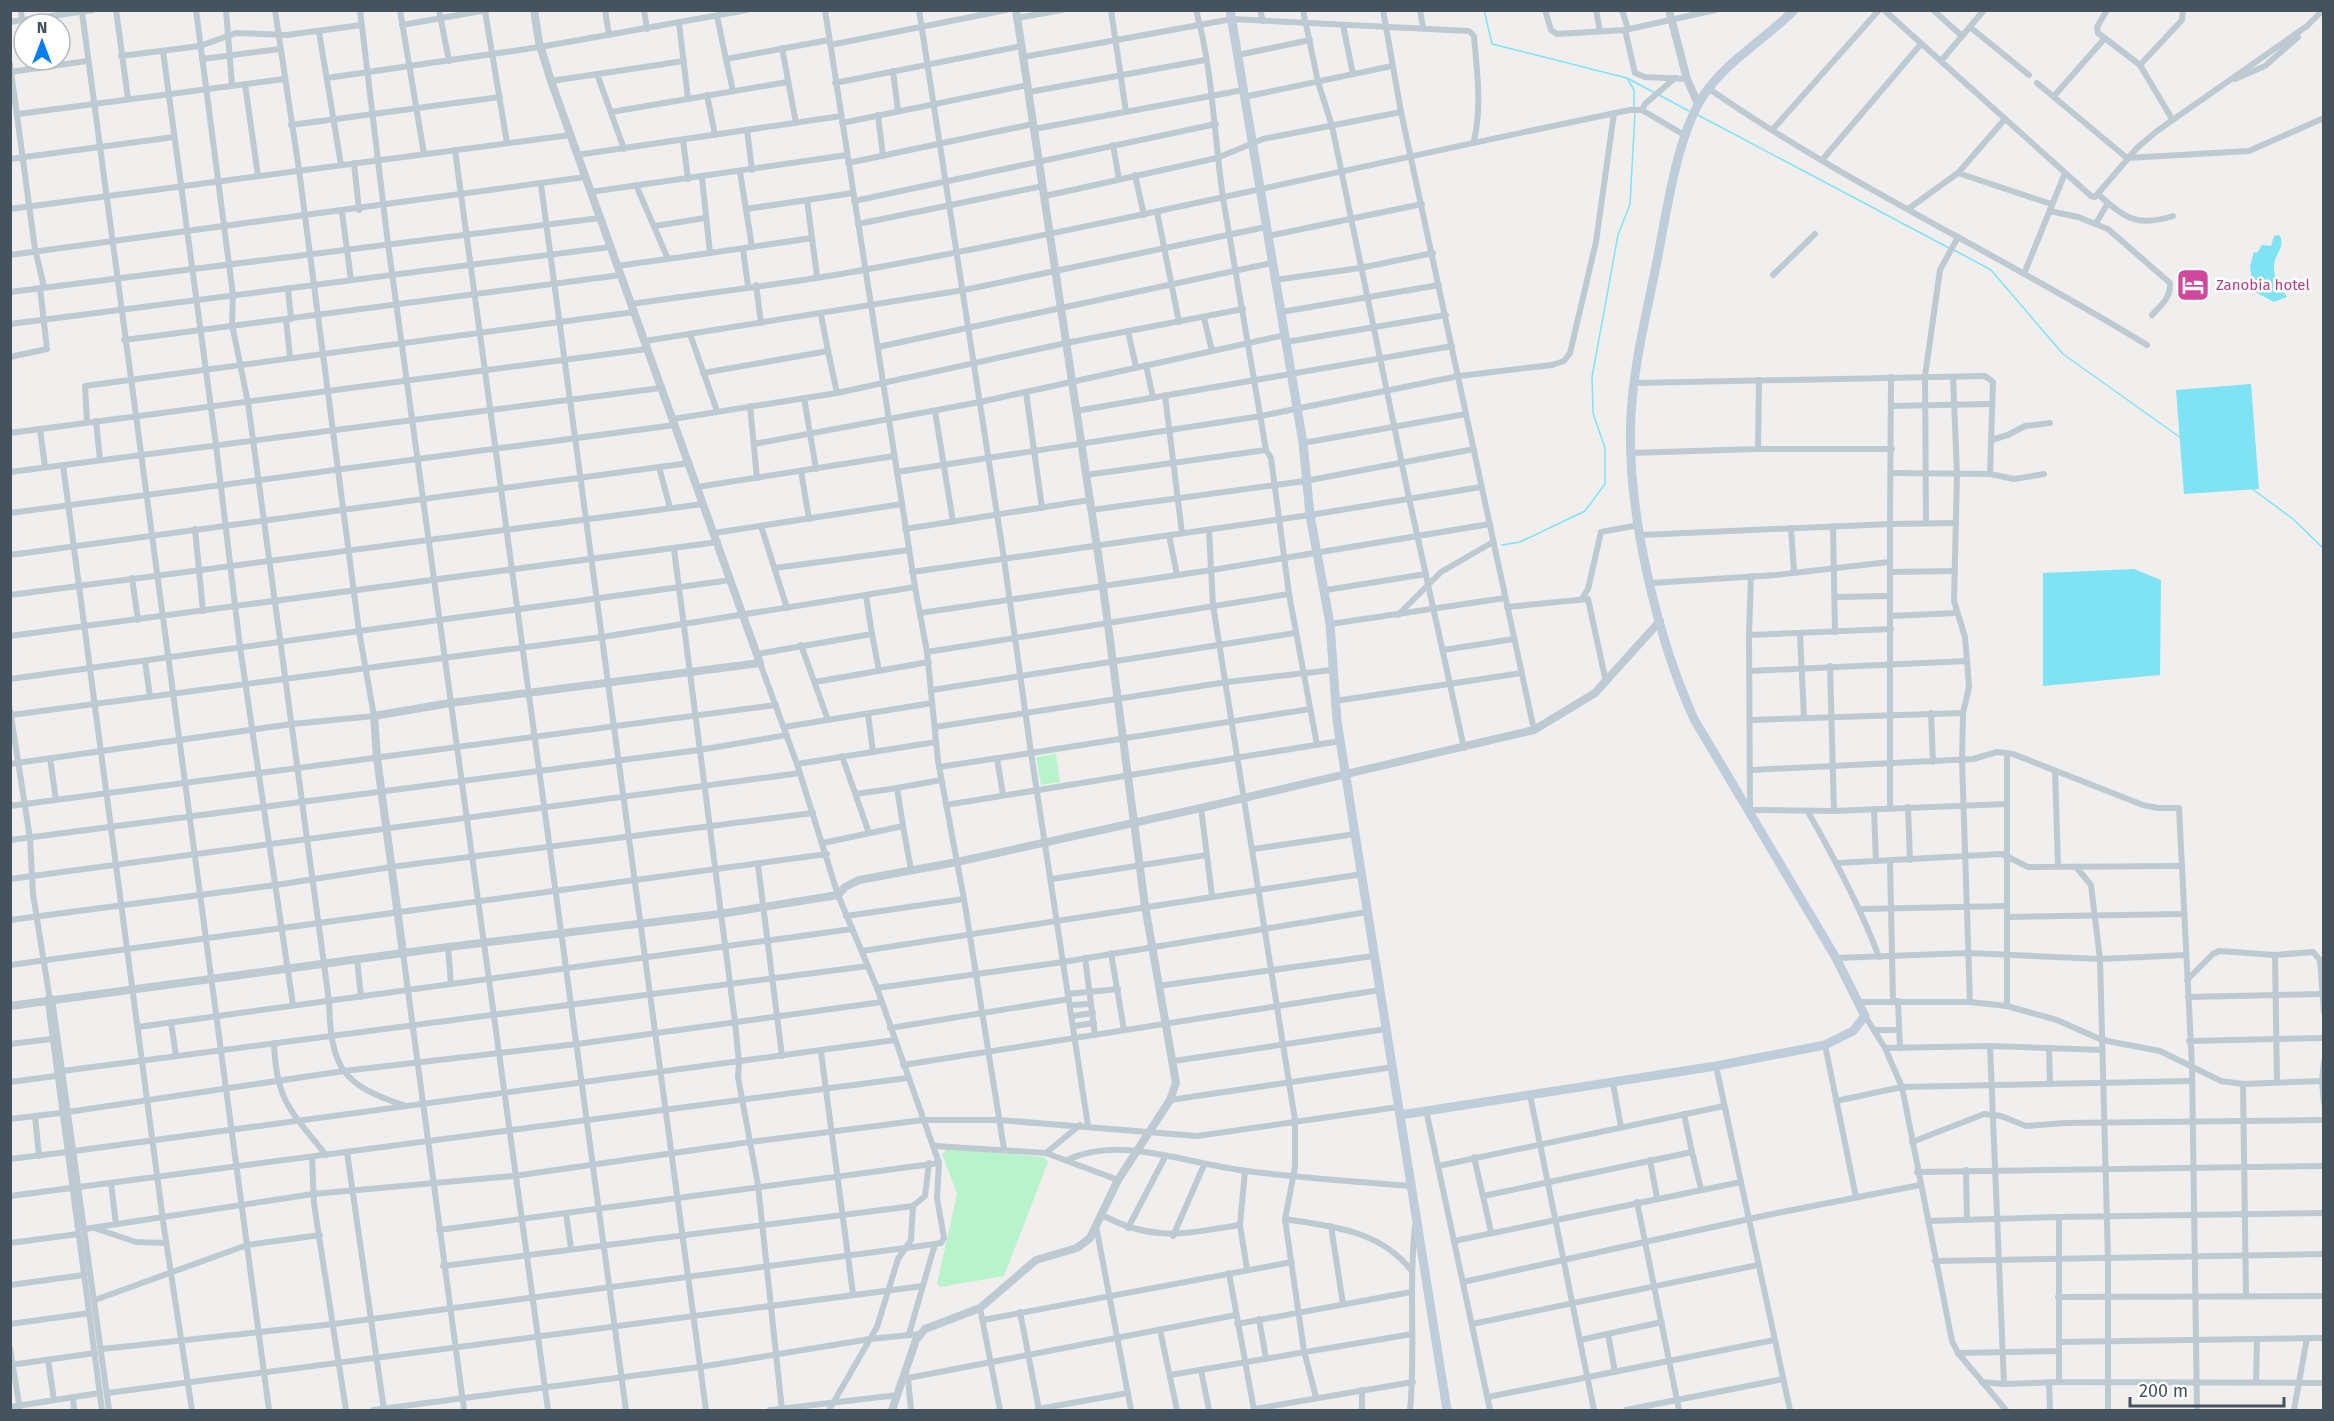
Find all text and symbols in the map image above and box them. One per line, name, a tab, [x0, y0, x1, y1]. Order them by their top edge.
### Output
north arrow	[12, 12, 72, 72]
text: N	[37, 18, 47, 37]
hotel icon: Zanobia hotel	[2175, 267, 2211, 303]
place label: Zanobia hotel	[2216, 276, 2311, 294]
scale bar	[2130, 1370, 2284, 1408]
text: 200 m	[2139, 1380, 2188, 1402]

